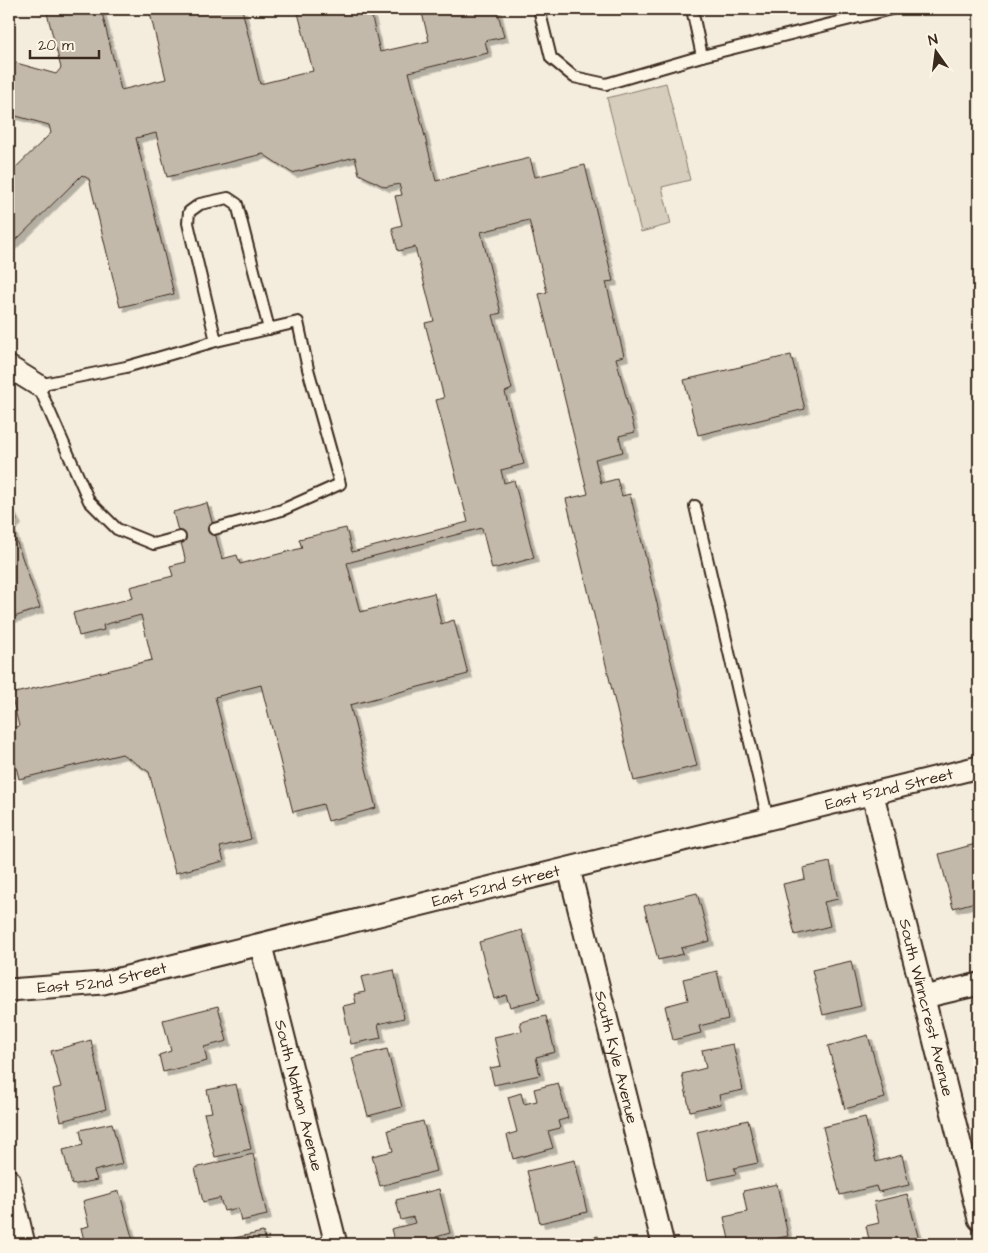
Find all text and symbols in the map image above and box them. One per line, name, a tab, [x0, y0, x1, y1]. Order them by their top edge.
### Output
scale bar	[30, 28, 99, 60]
north arrow	[910, 28, 960, 78]
text: N	[926, 30, 940, 51]
text: 20 m	[38, 35, 74, 56]
street label: East 52nd Street	[823, 763, 956, 816]
street label: East 52nd Street	[430, 860, 563, 912]
street label: South Winncrest Avenue	[893, 916, 959, 1099]
street label: East 52nd Street	[37, 957, 169, 999]
street label: South Kyle Avenue	[589, 988, 643, 1126]
street label: South Nathan Avenue	[269, 1017, 328, 1174]

